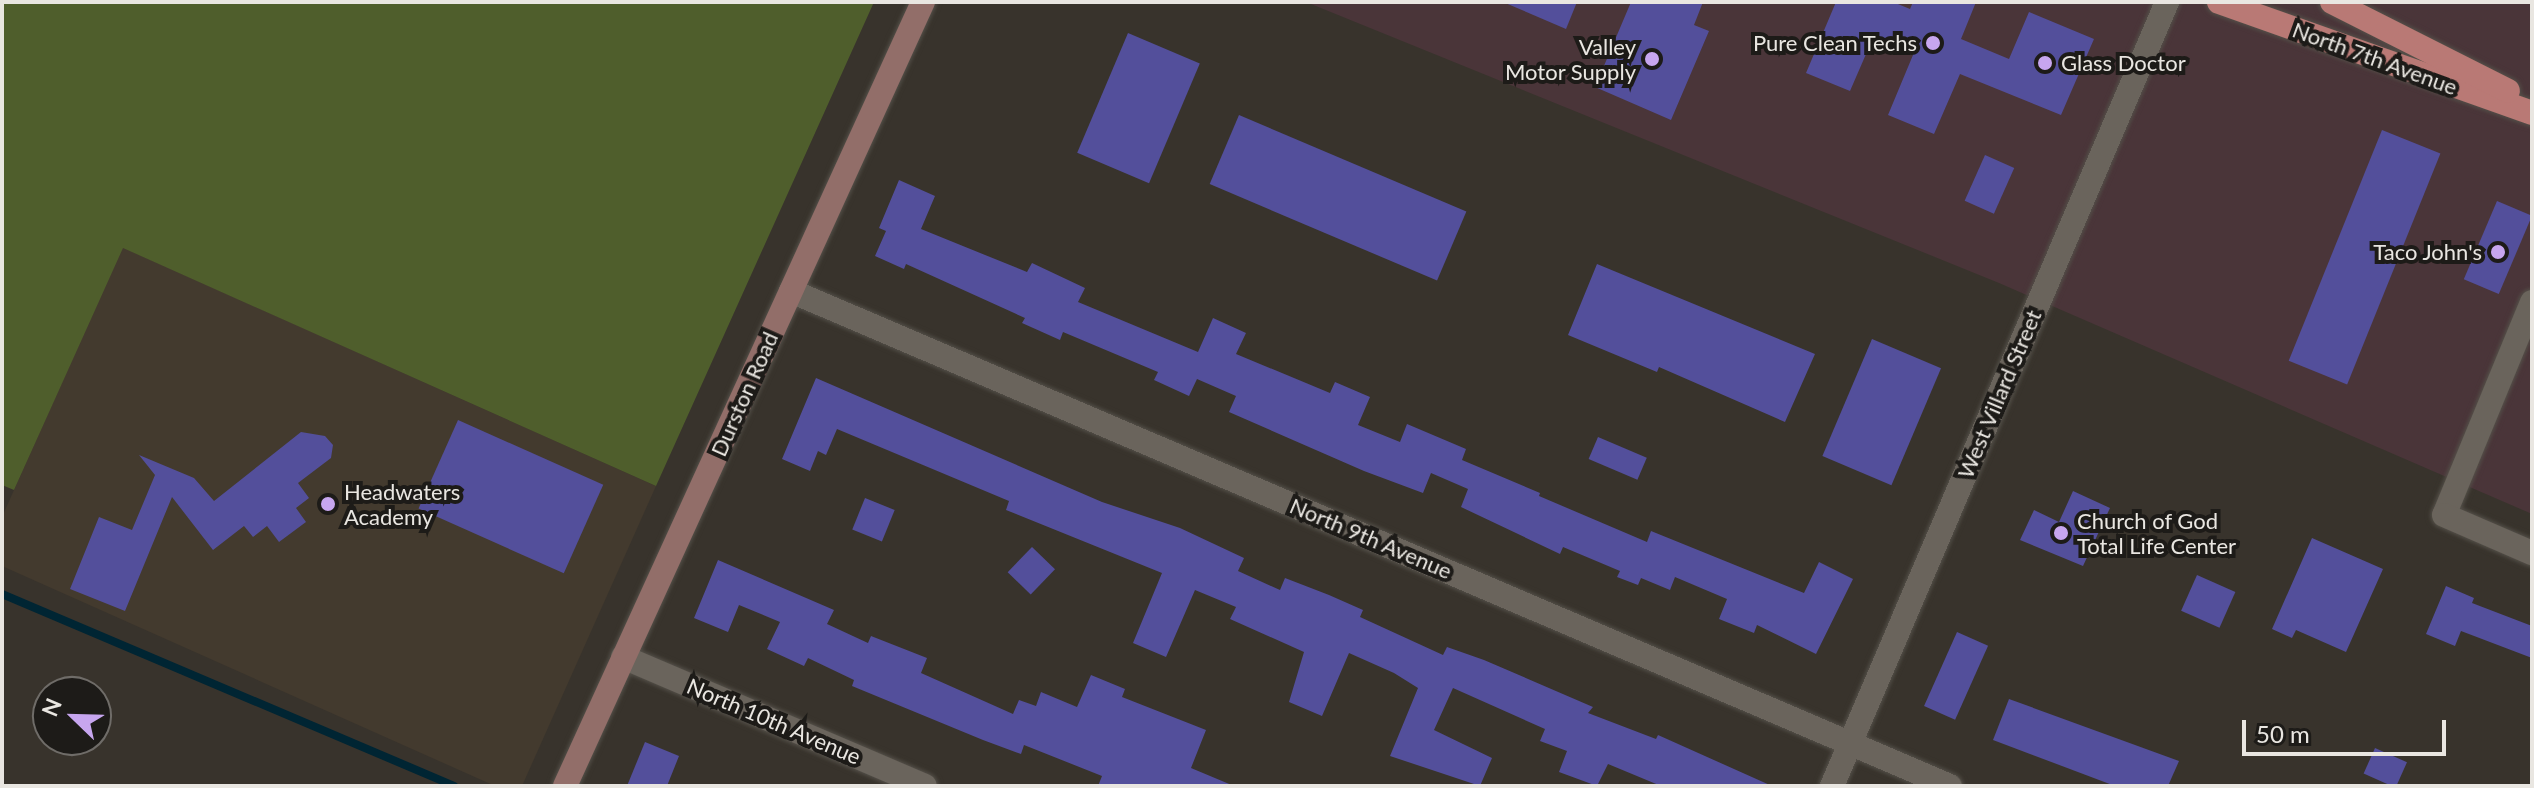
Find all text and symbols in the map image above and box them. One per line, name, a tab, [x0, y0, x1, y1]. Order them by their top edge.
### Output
street label: North 7th Avenue	[2289, 16, 2461, 100]
place label: Pure Clean Techs	[1752, 30, 1917, 56]
place label: Valley Motor Supply	[1505, 33, 1636, 84]
marker: Pure Clean Techs	[1924, 34, 1942, 52]
marker: Valley Motor Supply	[1643, 50, 1661, 68]
place label: Glass Doctor	[2061, 50, 2186, 76]
marker: Glass Doctor	[2036, 54, 2054, 72]
place label: Taco John's	[2373, 239, 2482, 265]
marker: Taco John's	[2489, 243, 2507, 261]
street label: West Villard Street	[1951, 305, 2047, 483]
street label: Durston Road	[705, 328, 783, 460]
place label: Headwaters Academy	[344, 478, 460, 530]
street label: North 9th Avenue	[1286, 492, 1456, 584]
marker: Headwaters Academy	[319, 495, 337, 513]
place label: Church of God Total Life Center	[2077, 507, 2236, 558]
marker: Church of God Total Life Center	[2052, 524, 2070, 542]
street label: North 10th Avenue	[683, 672, 865, 770]
north arrow	[32, 676, 112, 756]
text: N	[36, 694, 67, 720]
scale bar	[2246, 704, 2450, 754]
text: 50 m	[2256, 719, 2310, 748]

